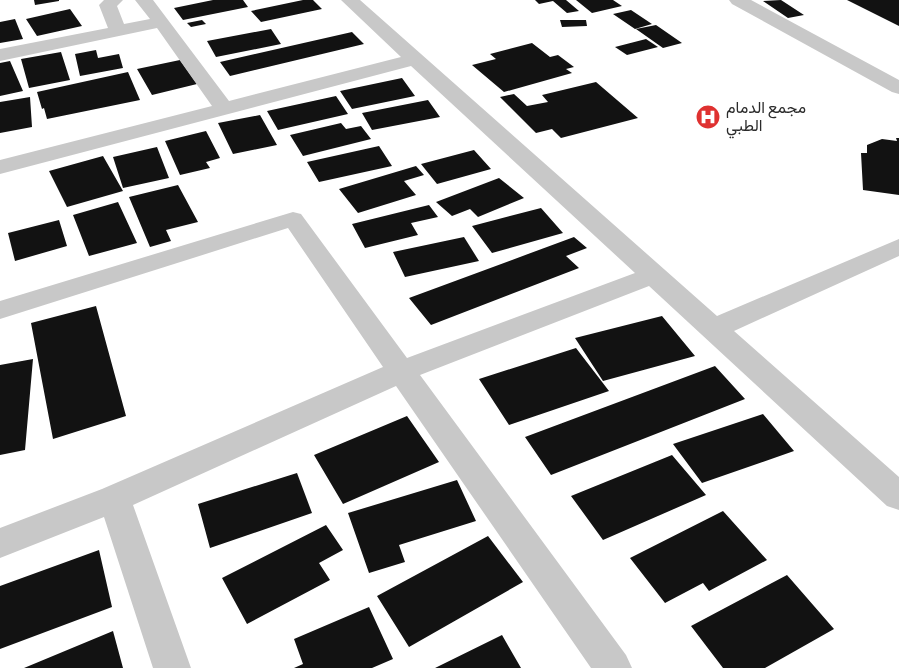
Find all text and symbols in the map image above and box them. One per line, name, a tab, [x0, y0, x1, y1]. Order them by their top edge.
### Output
place label: مجمع الدمام الطبي	[726, 100, 806, 139]
hospital icon: مجمع الدمام الطبي	[695, 104, 721, 130]

